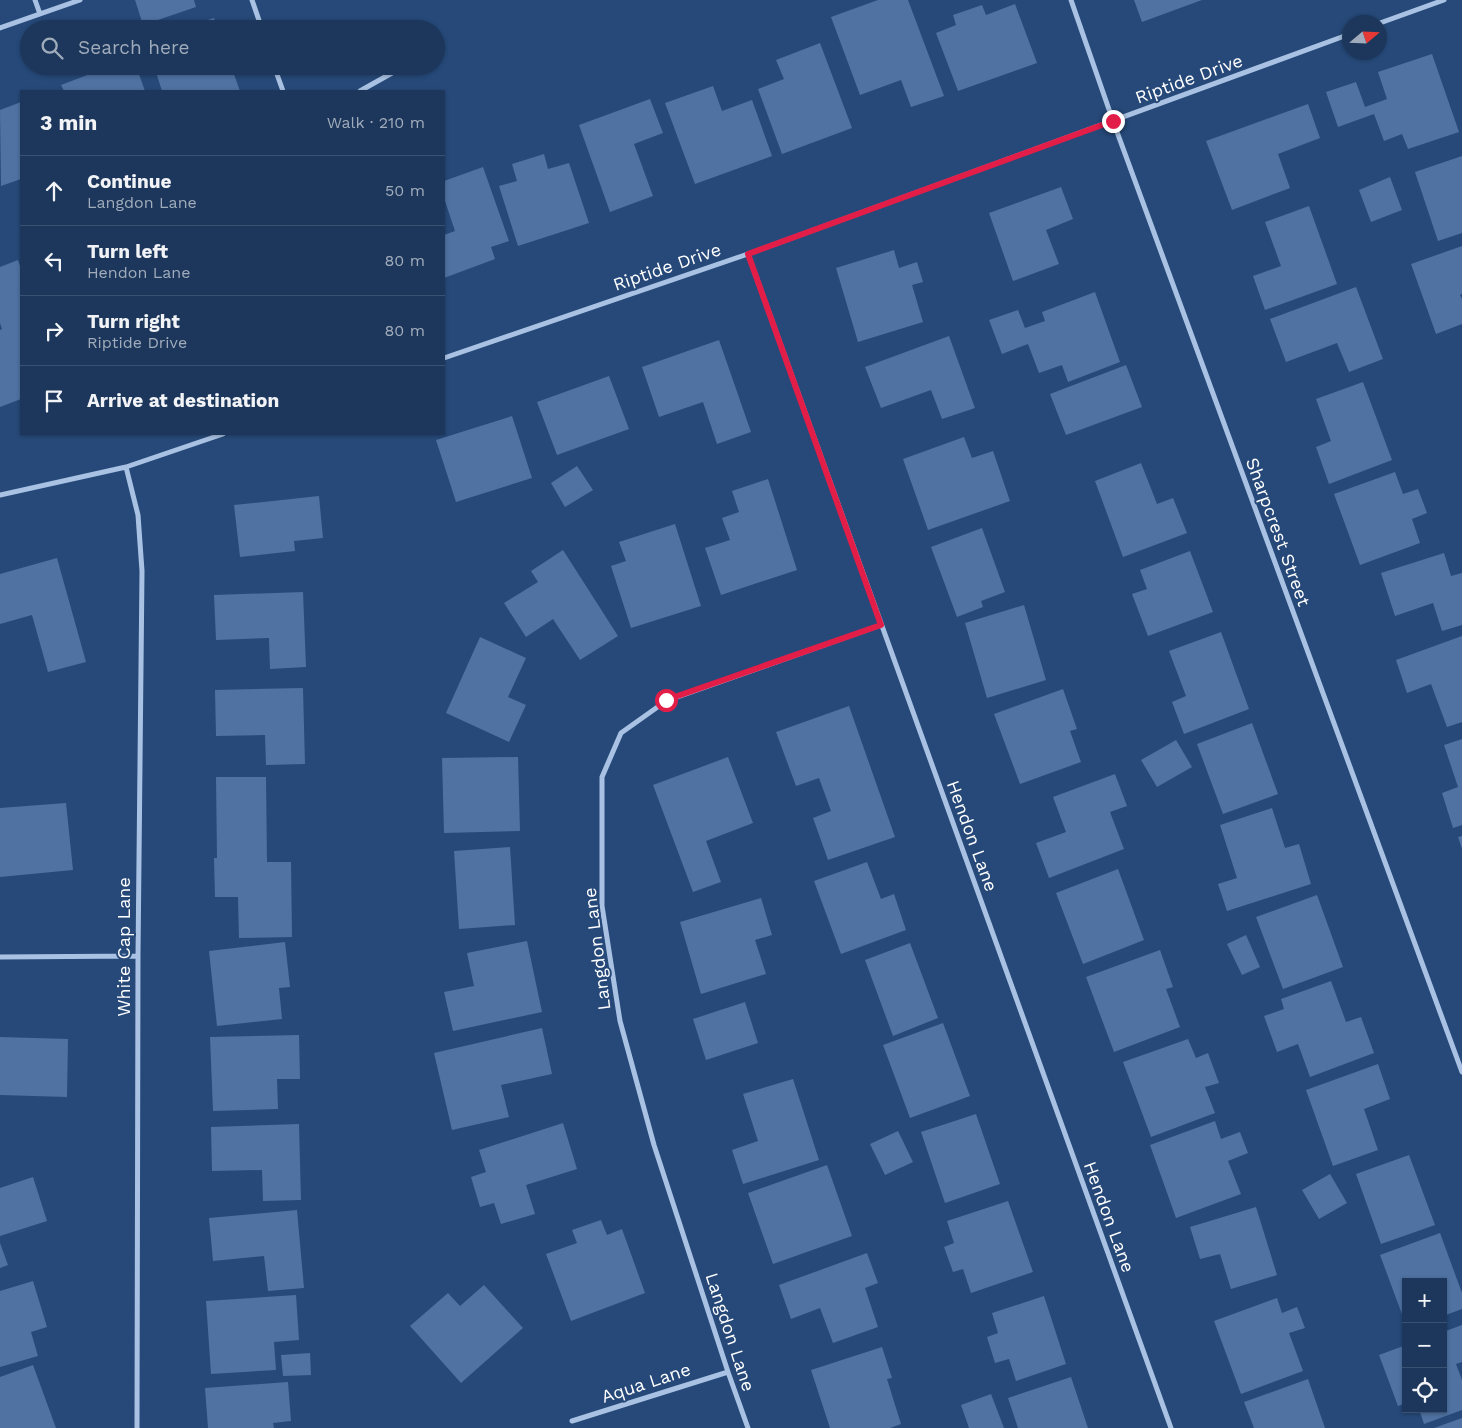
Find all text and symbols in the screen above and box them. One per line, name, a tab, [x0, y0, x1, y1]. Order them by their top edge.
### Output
north arrow	[1342, 15, 1387, 60]
search box	[20, 20, 445, 75]
icon: search	[38, 34, 66, 62]
text: Search here	[78, 36, 189, 59]
street label: Riptide Drive	[1132, 49, 1245, 108]
text: 3 min	[40, 110, 97, 135]
route end	[1102, 110, 1125, 133]
text: Walk · 210 m	[327, 113, 425, 132]
text: Continue	[87, 170, 171, 193]
icon: ahead	[40, 177, 68, 205]
text: 50 m	[385, 181, 425, 200]
text: Langdon Lane	[87, 193, 197, 212]
street label: Riptide Drive	[610, 238, 724, 295]
text: Turn left	[87, 240, 168, 263]
icon: left	[40, 247, 68, 275]
text: 80 m	[384, 251, 425, 270]
text: Hendon Lane	[87, 263, 191, 282]
text: Turn right	[87, 310, 180, 333]
icon: right	[40, 317, 68, 345]
text: 80 m	[384, 321, 425, 340]
text: Riptide Drive	[87, 333, 187, 352]
icon: arrive	[40, 387, 68, 415]
text: Arrive at destination	[87, 389, 279, 412]
street label: Sharpcrest Street	[1242, 455, 1315, 609]
route start	[655, 689, 678, 712]
street label: Hendon Lane	[943, 778, 1002, 894]
street label: White Cap Lane	[113, 877, 134, 1017]
street label: Langdon Lane	[579, 886, 614, 1012]
street label: Hendon Lane	[1080, 1159, 1139, 1275]
street label: Langdon Lane	[701, 1270, 760, 1394]
map controls	[1402, 1278, 1447, 1413]
button: +	[1402, 1278, 1447, 1323]
button: −	[1402, 1323, 1447, 1368]
street label: Aqua Lane	[599, 1358, 693, 1407]
button: locate	[1402, 1368, 1447, 1413]

